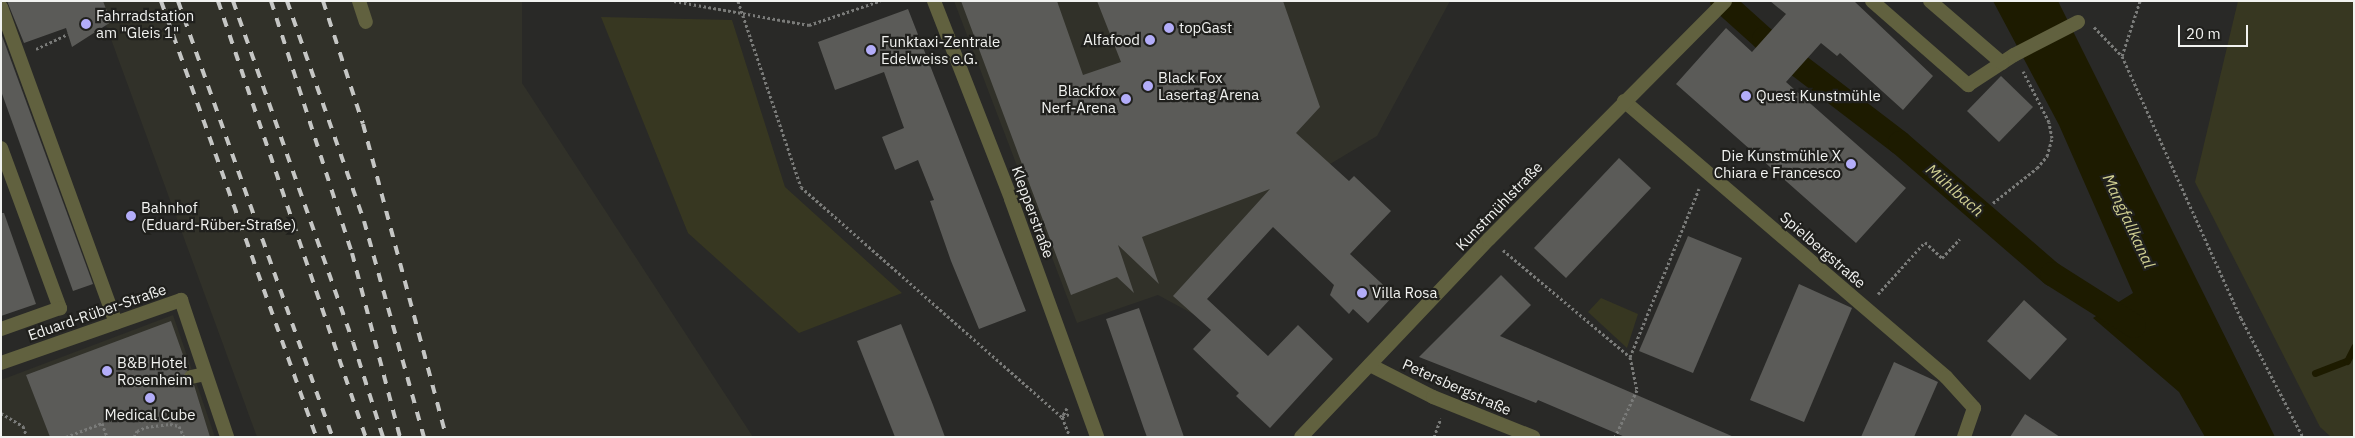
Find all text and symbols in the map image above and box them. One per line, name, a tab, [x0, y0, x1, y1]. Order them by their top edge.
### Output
place label: Fahrradstation am "Gleis 1"	[96, 6, 194, 41]
scale bar	[2180, 15, 2250, 47]
marker: Fahrradstation am "Gleis 1"	[80, 18, 92, 30]
place label: topGast	[1179, 19, 1232, 37]
marker: topGast	[1163, 22, 1175, 34]
text: 20 m	[2186, 24, 2221, 43]
place label: Alfafood	[1083, 31, 1140, 49]
place label: Funktaxi-Zentrale Edelweiss e.G.	[881, 32, 1000, 67]
marker: Alfafood	[1144, 34, 1156, 46]
marker: Funktaxi-Zentrale Edelweiss e.G.	[865, 44, 877, 56]
place label: Black Fox Lasertag Arena	[1158, 68, 1259, 103]
marker: Black Fox Lasertag Arena	[1142, 80, 1154, 92]
place label: Blackfox Nerf-Arena	[1041, 81, 1116, 116]
place label: Quest Kunstmühle	[1756, 87, 1881, 105]
marker: Quest Kunstmühle	[1740, 90, 1752, 102]
marker: Blackfox Nerf-Arena	[1120, 93, 1132, 105]
place label: Die Kunstmühle X Chiara e Francesco	[1714, 146, 1841, 181]
street label: Kunstmühlstraße	[1452, 158, 1546, 254]
marker: Die Kunstmühle X Chiara e Francesco	[1845, 158, 1857, 170]
water label: Mühlbach	[1922, 160, 1988, 220]
street label: Klepperstraße	[1008, 163, 1058, 261]
water label: Mangfallkanal	[2099, 171, 2159, 271]
place label: Bahnhof (Eduard-Rüber-Straße)	[141, 198, 296, 233]
street label: Spielbergstraße	[1777, 208, 1869, 292]
marker: Bahnhof (Eduard-Rüber-Straße)	[125, 210, 137, 222]
street label: Eduard-Rüber-Straße	[25, 280, 169, 344]
place label: Villa Rosa	[1372, 284, 1438, 302]
marker: Villa Rosa	[1356, 287, 1368, 299]
place label: B&B Hotel Rosenheim	[117, 353, 192, 388]
street label: Petersbergstraße	[1400, 355, 1514, 419]
marker: B&B Hotel Rosenheim	[101, 365, 113, 377]
marker: Medical Cube	[144, 392, 156, 404]
place label: Medical Cube	[105, 406, 195, 424]

